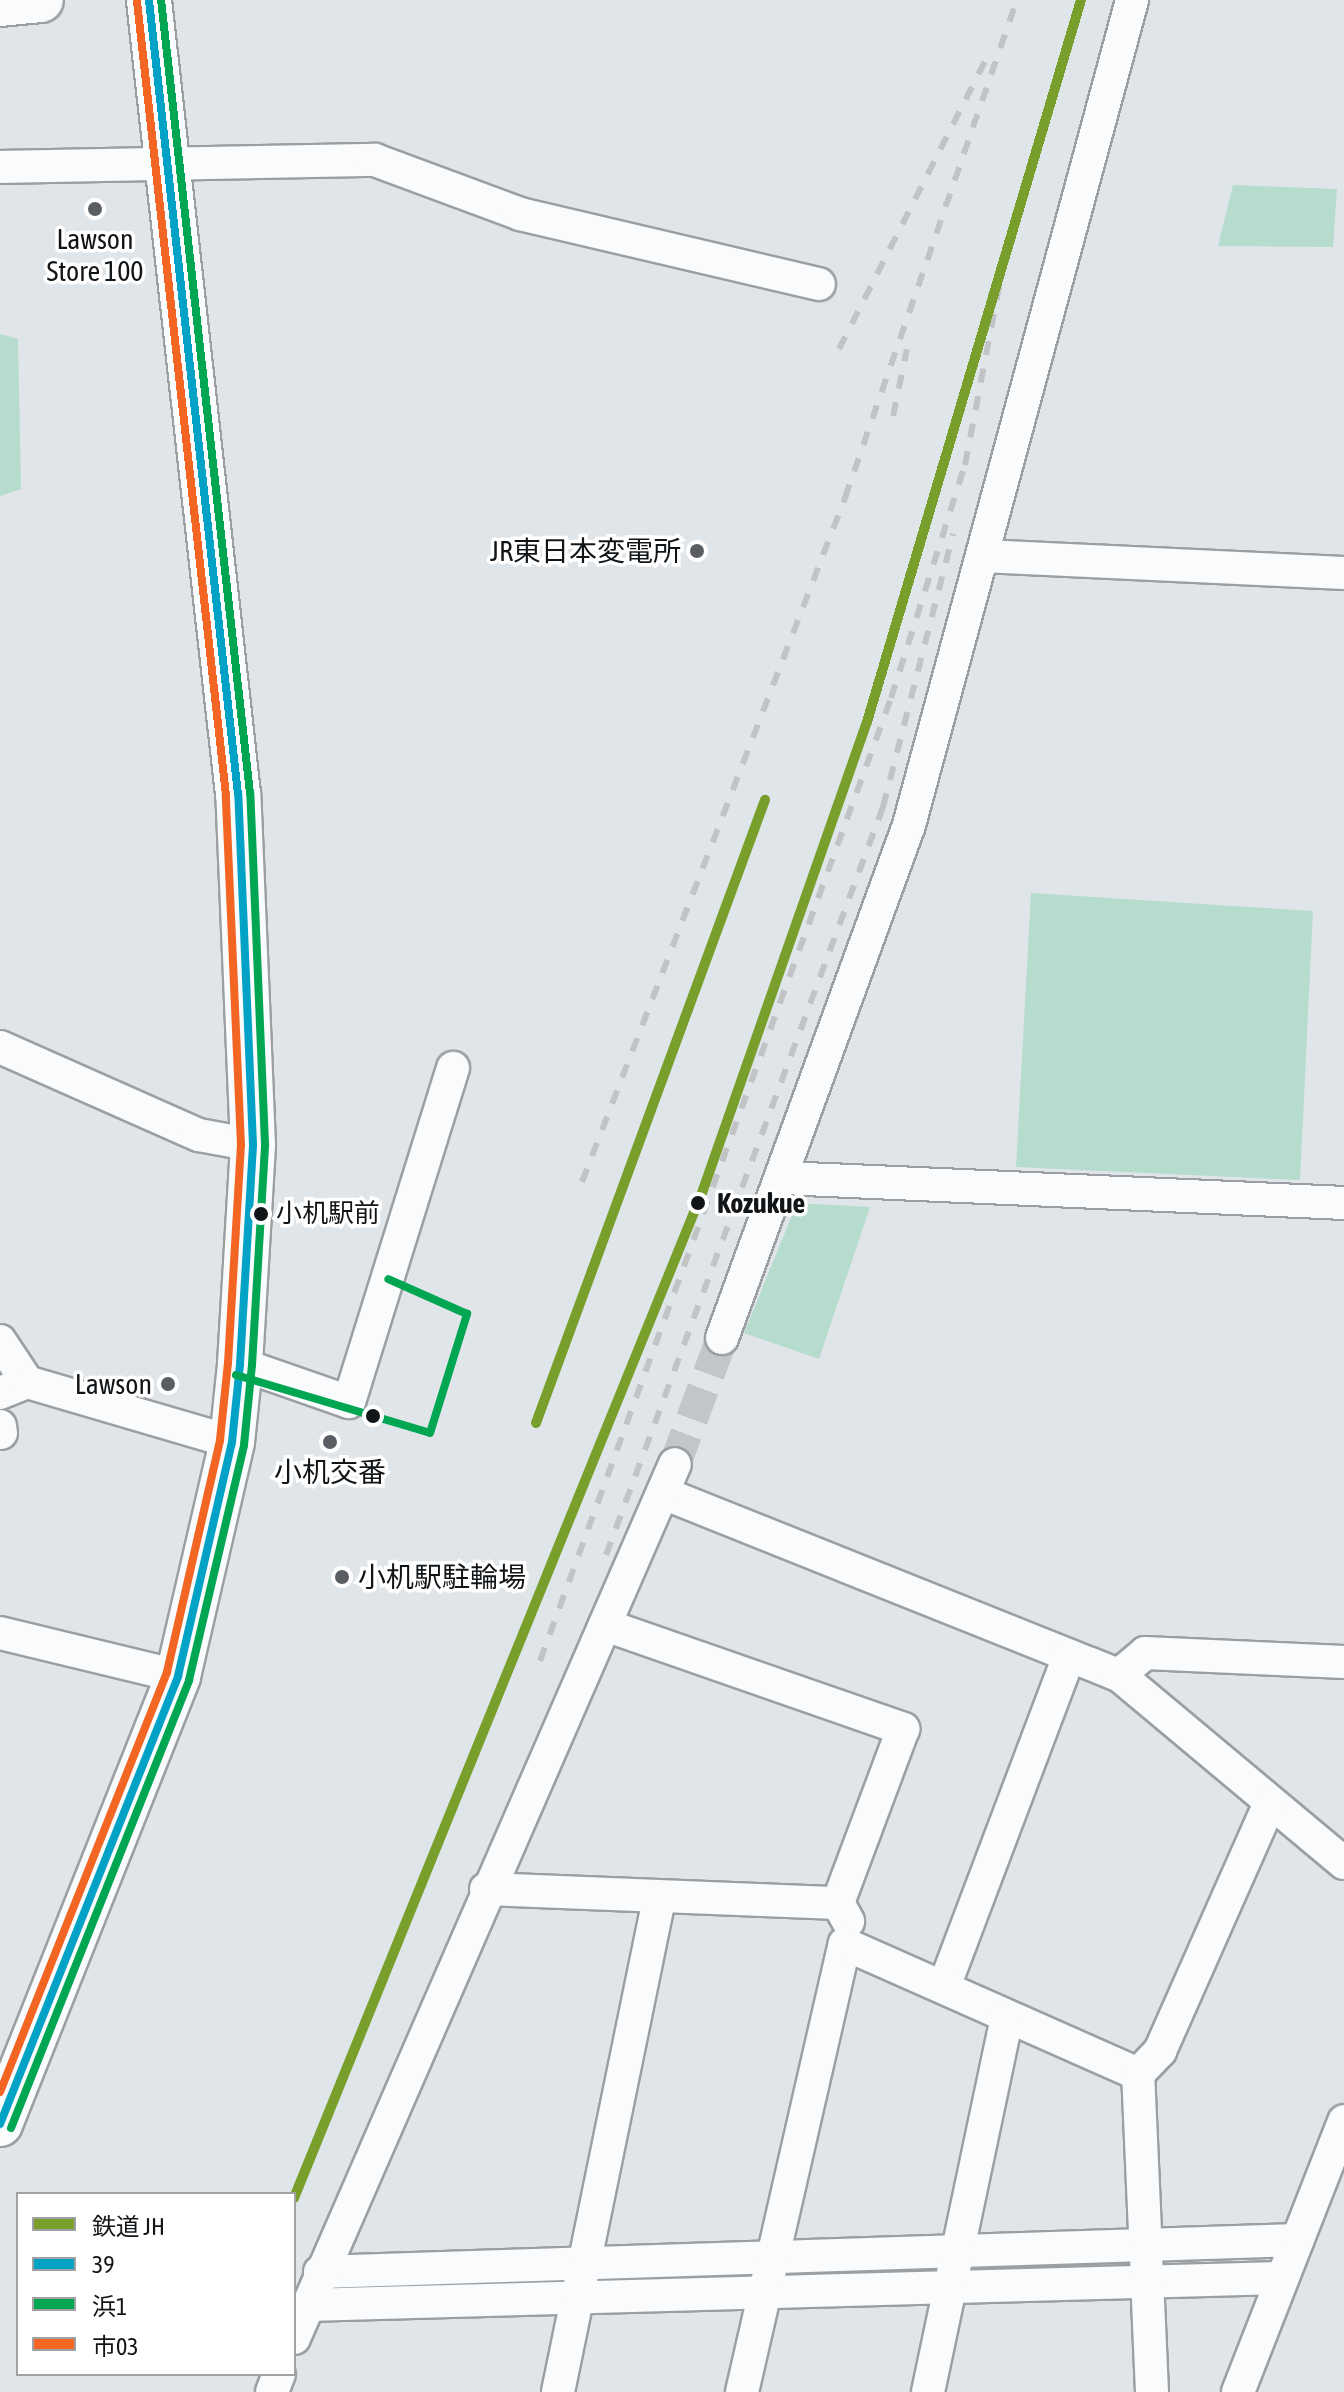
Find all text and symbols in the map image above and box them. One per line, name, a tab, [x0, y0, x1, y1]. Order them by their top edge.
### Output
marker: Lawson Store 100	[86, 200, 104, 218]
place label: Lawson Store 100	[47, 222, 143, 288]
place label: JR東日本変電所	[490, 534, 681, 568]
marker: JR東日本変電所	[688, 542, 706, 560]
place label: Kozukue	[717, 1186, 805, 1220]
marker: Kozukue	[686, 1191, 710, 1215]
place label: 小机駅前	[276, 1198, 380, 1230]
marker: 小机駅前	[253, 1206, 269, 1222]
place label: Lawson	[75, 1367, 152, 1401]
marker: Lawson	[159, 1375, 177, 1393]
unlabelled marker	[365, 1408, 381, 1424]
marker: 小机交番	[321, 1433, 339, 1451]
place label: 小机交番	[274, 1455, 386, 1489]
place label: 小机駅駐輪場	[358, 1560, 526, 1594]
marker: 小机駅駐輪場	[333, 1568, 351, 1586]
legend	[16, 2192, 296, 2376]
text: 鉄道 JH	[92, 2213, 165, 2240]
text: 39	[92, 2251, 115, 2278]
text: 浜1	[92, 2293, 127, 2320]
text: 市03	[92, 2333, 139, 2360]

